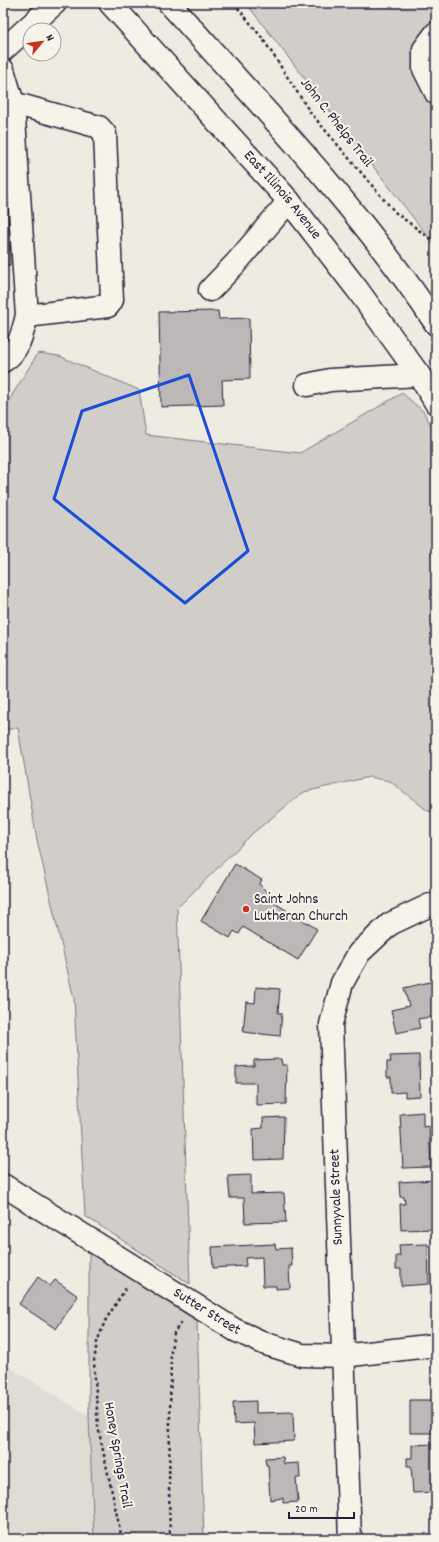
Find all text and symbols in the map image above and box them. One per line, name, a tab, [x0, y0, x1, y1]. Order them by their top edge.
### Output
north arrow	[22, 22, 62, 62]
text: N	[41, 32, 58, 45]
street label: John C. Phelps Trail	[294, 74, 378, 173]
street label: East Illinois Avenue	[238, 146, 326, 245]
place label: Saint Johns Lutheran Church	[254, 889, 348, 928]
marker: Saint Johns Lutheran Church	[241, 904, 251, 914]
street label: Sunnyvale Street	[324, 1148, 350, 1246]
street label: Sutter Street	[168, 1283, 244, 1342]
street label: Honey Springs Trail	[97, 1400, 137, 1510]
scale bar	[289, 1494, 354, 1520]
text: 20 m	[295, 1501, 318, 1518]

